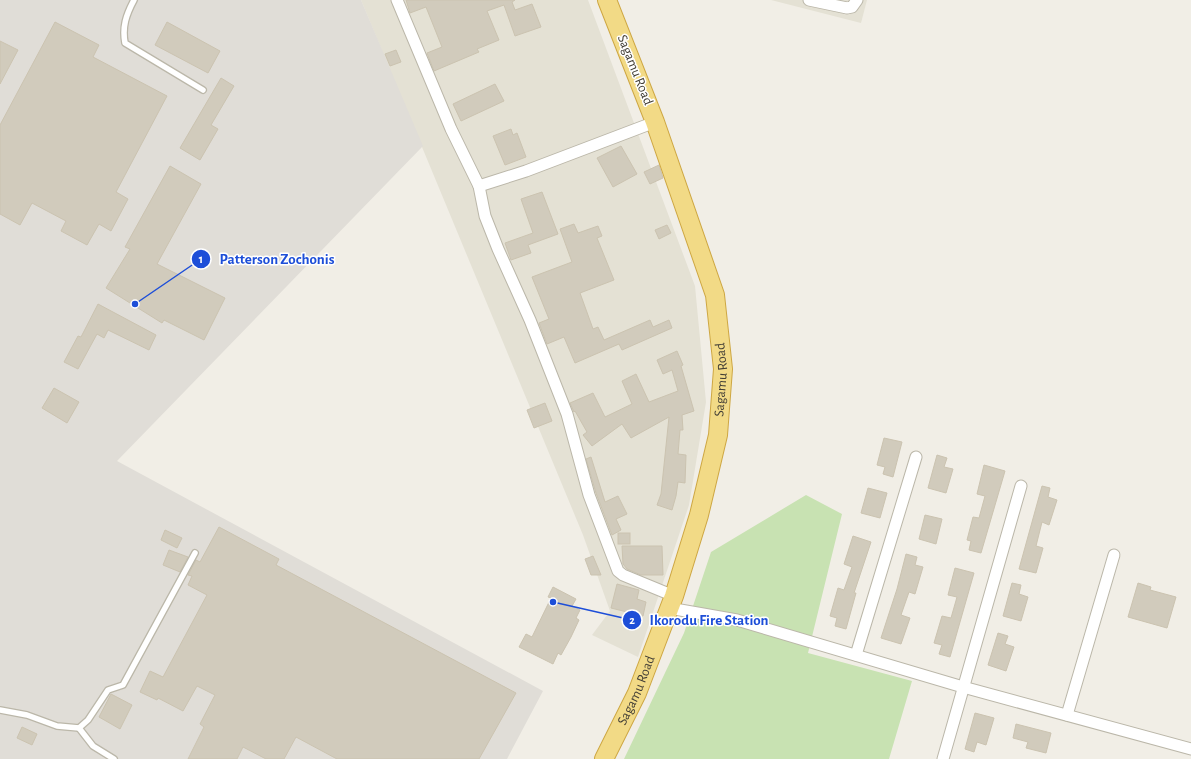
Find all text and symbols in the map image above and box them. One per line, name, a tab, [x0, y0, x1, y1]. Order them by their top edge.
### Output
street label: Sagamu Road	[615, 33, 655, 107]
callout: Patterson Zochonis	[191, 245, 342, 272]
text: Patterson Zochonis	[220, 252, 335, 267]
text: 1	[199, 253, 203, 265]
street label: Sagamu Road	[712, 342, 730, 417]
callout: Ikorodu Fire Station	[622, 607, 777, 634]
text: Ikorodu Fire Station	[649, 613, 769, 628]
text: 2	[629, 614, 635, 626]
street label: Sagamu Road	[615, 654, 658, 727]

